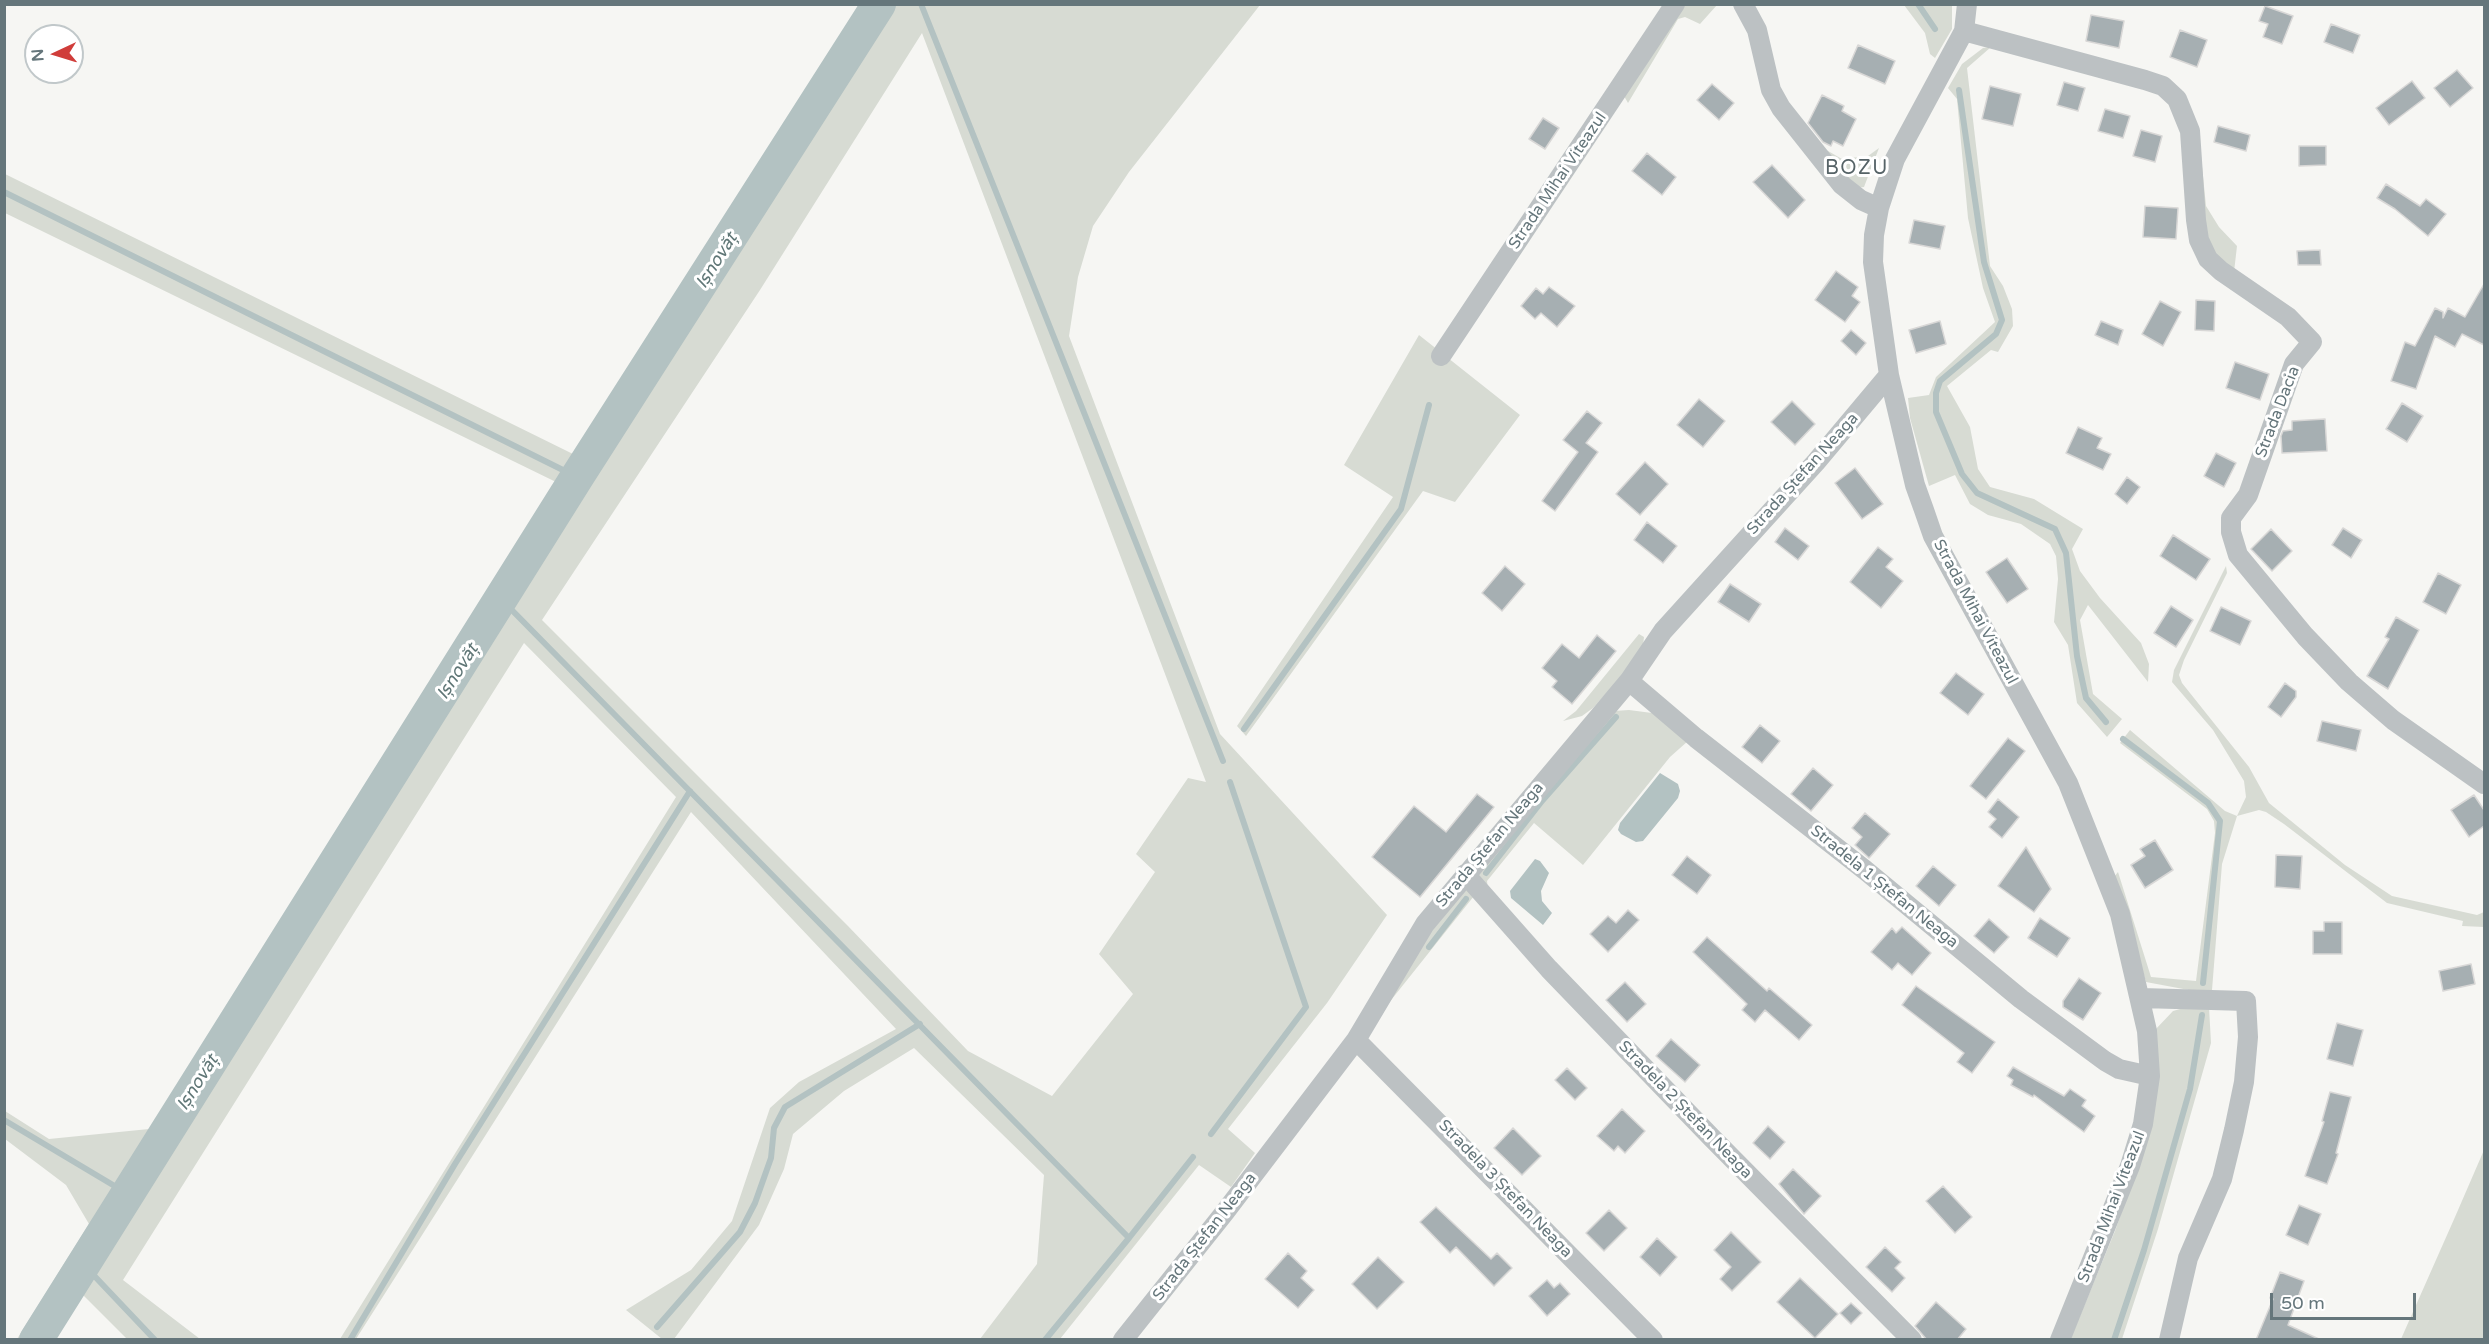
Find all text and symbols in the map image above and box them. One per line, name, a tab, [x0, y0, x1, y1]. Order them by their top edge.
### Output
north arrow	[24, 24, 84, 84]
text: N	[28, 48, 48, 62]
street label: Strada Mihai Viteazul	[1505, 109, 1611, 253]
district label: BOZU	[1825, 157, 1889, 181]
water label: Ișnovăț	[692, 229, 742, 293]
street label: Strada Dacia	[2252, 364, 2304, 460]
street label: Strada Ștefan Neaga	[1743, 409, 1863, 539]
street label: Strada Mihai Viteazul	[1929, 536, 2021, 688]
water label: Ișnovăț	[433, 640, 483, 704]
street label: Strada Ștefan Neaga	[1432, 779, 1548, 911]
street label: Stradela 1 Ștefan Neaga	[1806, 822, 1962, 952]
street label: Stradela 2 Ștefan Neaga	[1614, 1037, 1756, 1183]
water label: Ișnovăț	[173, 1051, 223, 1115]
street label: Stradela 3 Ștefan Neaga	[1434, 1116, 1576, 1262]
street label: Strada Mihai Viteazul	[2074, 1128, 2150, 1286]
street label: Strada Ștefan Neaga	[1149, 1169, 1261, 1305]
scale bar	[2273, 1281, 2418, 1319]
text: 50 m	[2281, 1292, 2325, 1314]

